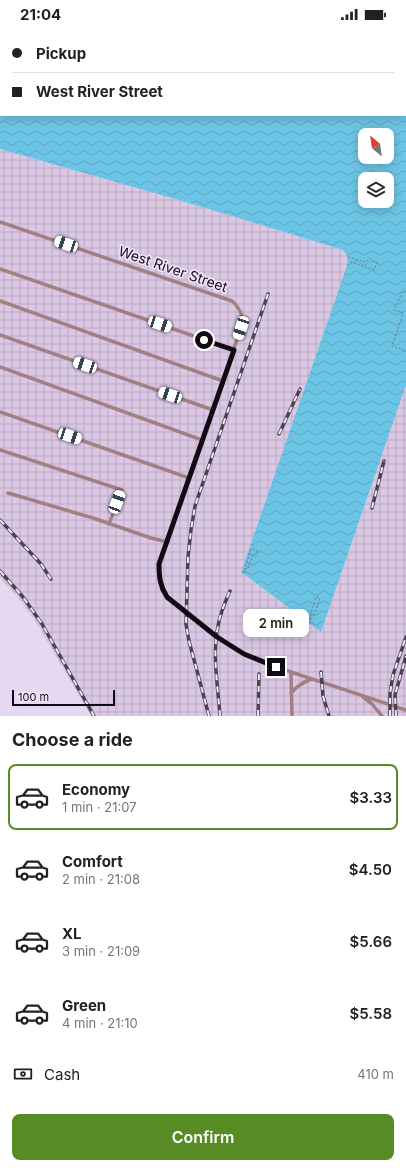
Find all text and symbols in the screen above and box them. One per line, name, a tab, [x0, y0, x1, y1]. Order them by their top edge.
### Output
text: 21:04	[20, 5, 61, 24]
text: Pickup	[36, 44, 86, 63]
text: West River Street	[36, 82, 163, 101]
north arrow	[358, 128, 394, 164]
map controls	[358, 128, 394, 208]
button: layers	[358, 172, 394, 208]
car	[53, 234, 79, 254]
street label: West River Street	[116, 242, 230, 295]
car	[147, 314, 173, 334]
car	[231, 315, 251, 341]
route start	[195, 331, 213, 349]
car	[72, 355, 98, 375]
car	[157, 385, 183, 405]
car	[57, 426, 83, 446]
car	[107, 489, 127, 515]
callout: 2 min	[243, 609, 309, 637]
text: 2 min	[259, 615, 293, 631]
route end	[267, 658, 285, 676]
scale bar	[12, 688, 115, 707]
text: 100 m	[18, 690, 49, 704]
text: Choose a ride	[12, 729, 133, 750]
icon: car	[14, 779, 50, 815]
text: Economy	[62, 780, 130, 799]
text: $3.33	[350, 788, 392, 807]
text: 1 min · 21:07	[62, 799, 136, 815]
icon: car	[14, 851, 50, 887]
text: Comfort	[62, 852, 123, 871]
text: $4.50	[349, 860, 392, 879]
text: 2 min · 21:08	[62, 871, 140, 887]
icon: car	[14, 923, 50, 959]
text: XL	[62, 924, 82, 943]
text: $5.66	[350, 932, 392, 951]
text: 3 min · 21:09	[62, 943, 140, 959]
icon: car	[14, 995, 50, 1031]
text: Green	[62, 996, 106, 1015]
text: $5.58	[349, 1004, 392, 1023]
text: 4 min · 21:10	[62, 1015, 138, 1031]
icon: cash	[12, 1063, 34, 1085]
text: Cash	[44, 1065, 80, 1084]
text: 410 m	[357, 1066, 394, 1082]
button: Confirm	[12, 1114, 394, 1160]

